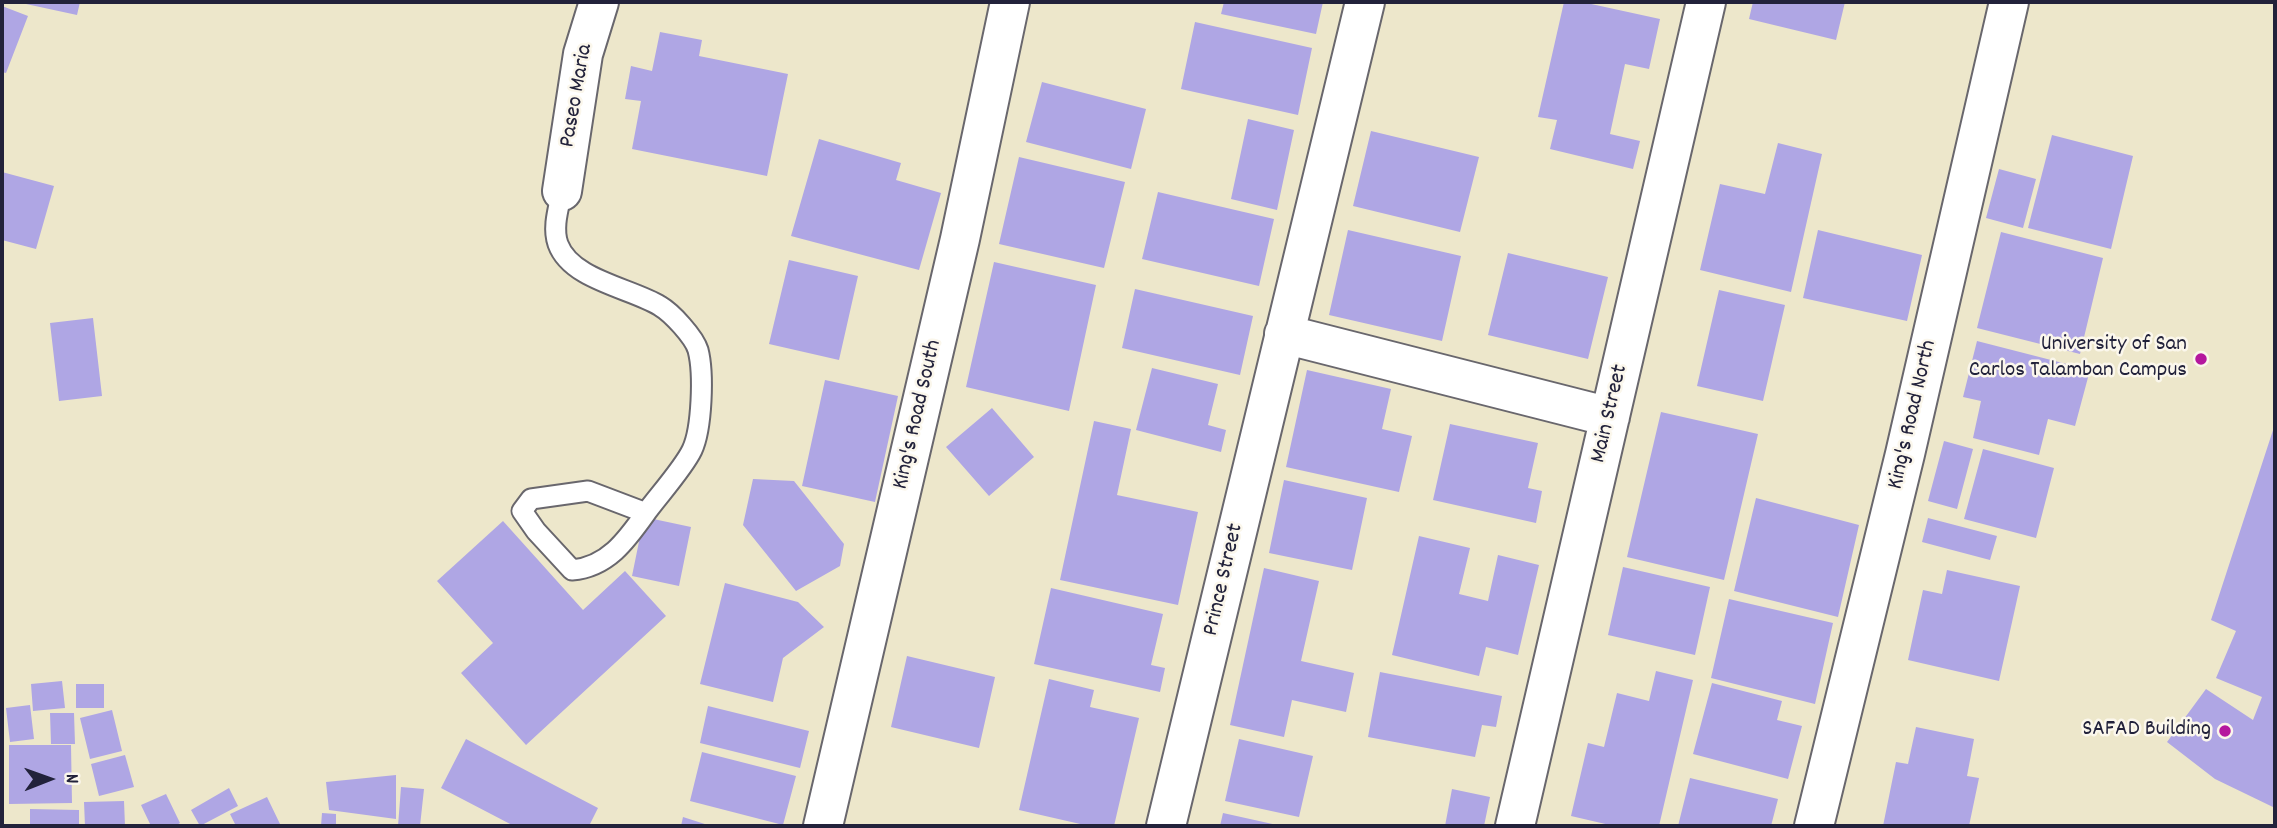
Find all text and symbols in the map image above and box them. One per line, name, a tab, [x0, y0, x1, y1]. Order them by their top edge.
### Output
street label: Paseo Maria	[555, 42, 601, 150]
place label: University of San Carlos Talamban Campus	[1969, 332, 2187, 386]
street label: King's Road South	[888, 338, 950, 492]
street label: King's Road North	[1883, 338, 1945, 492]
marker: University of San Carlos Talamban Campus	[2193, 351, 2209, 367]
street label: Main Street	[1586, 362, 1636, 466]
street label: Prince Street	[1199, 521, 1251, 639]
place label: SAFAD Building	[2082, 717, 2211, 745]
marker: SAFAD Building	[2217, 723, 2233, 739]
north arrow	[14, 744, 84, 814]
text: N	[57, 774, 84, 784]

